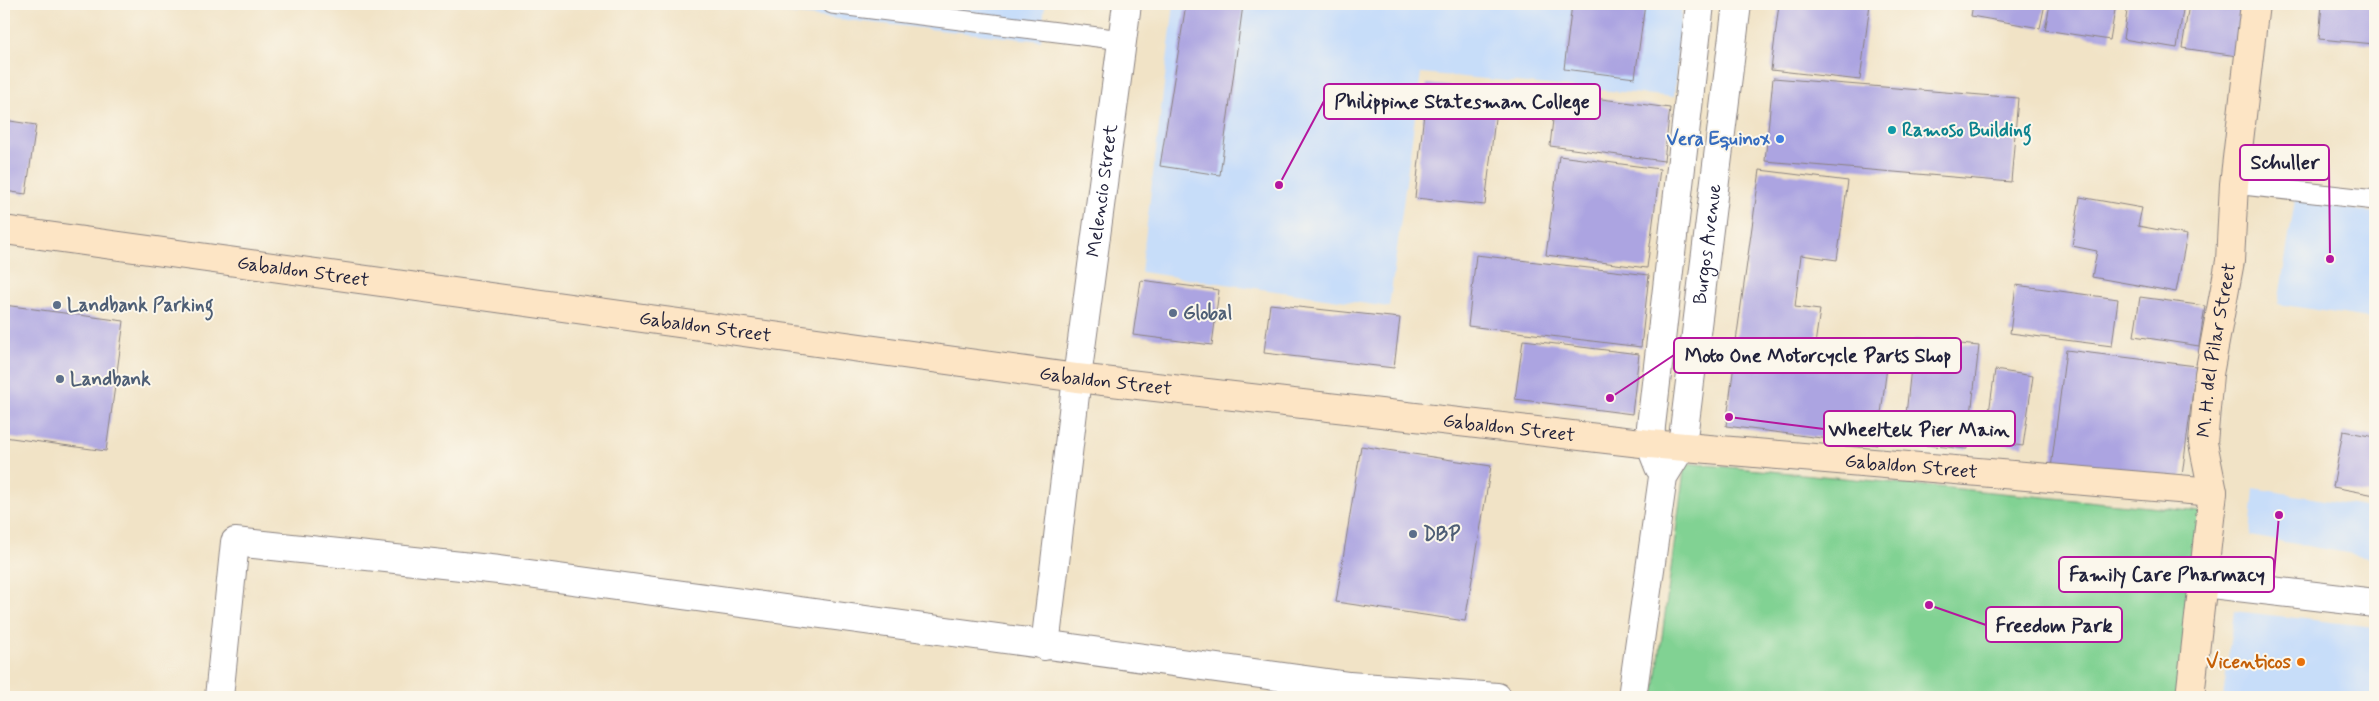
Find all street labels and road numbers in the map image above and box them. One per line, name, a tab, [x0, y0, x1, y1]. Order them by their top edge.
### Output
street label: Melencio Street	[1081, 123, 1123, 259]
street label: Burgos Avenue	[1687, 182, 1727, 306]
street label: Gabaldon Street	[235, 250, 371, 293]
street label: M. H. del Pilar Street	[2191, 261, 2242, 439]
street label: Gabaldon Street	[638, 305, 773, 348]
street label: Gabaldon Street	[1038, 360, 1173, 401]
street label: Gabaldon Street	[1441, 408, 1577, 448]
street label: Gabaldon Street	[1844, 448, 1979, 484]

